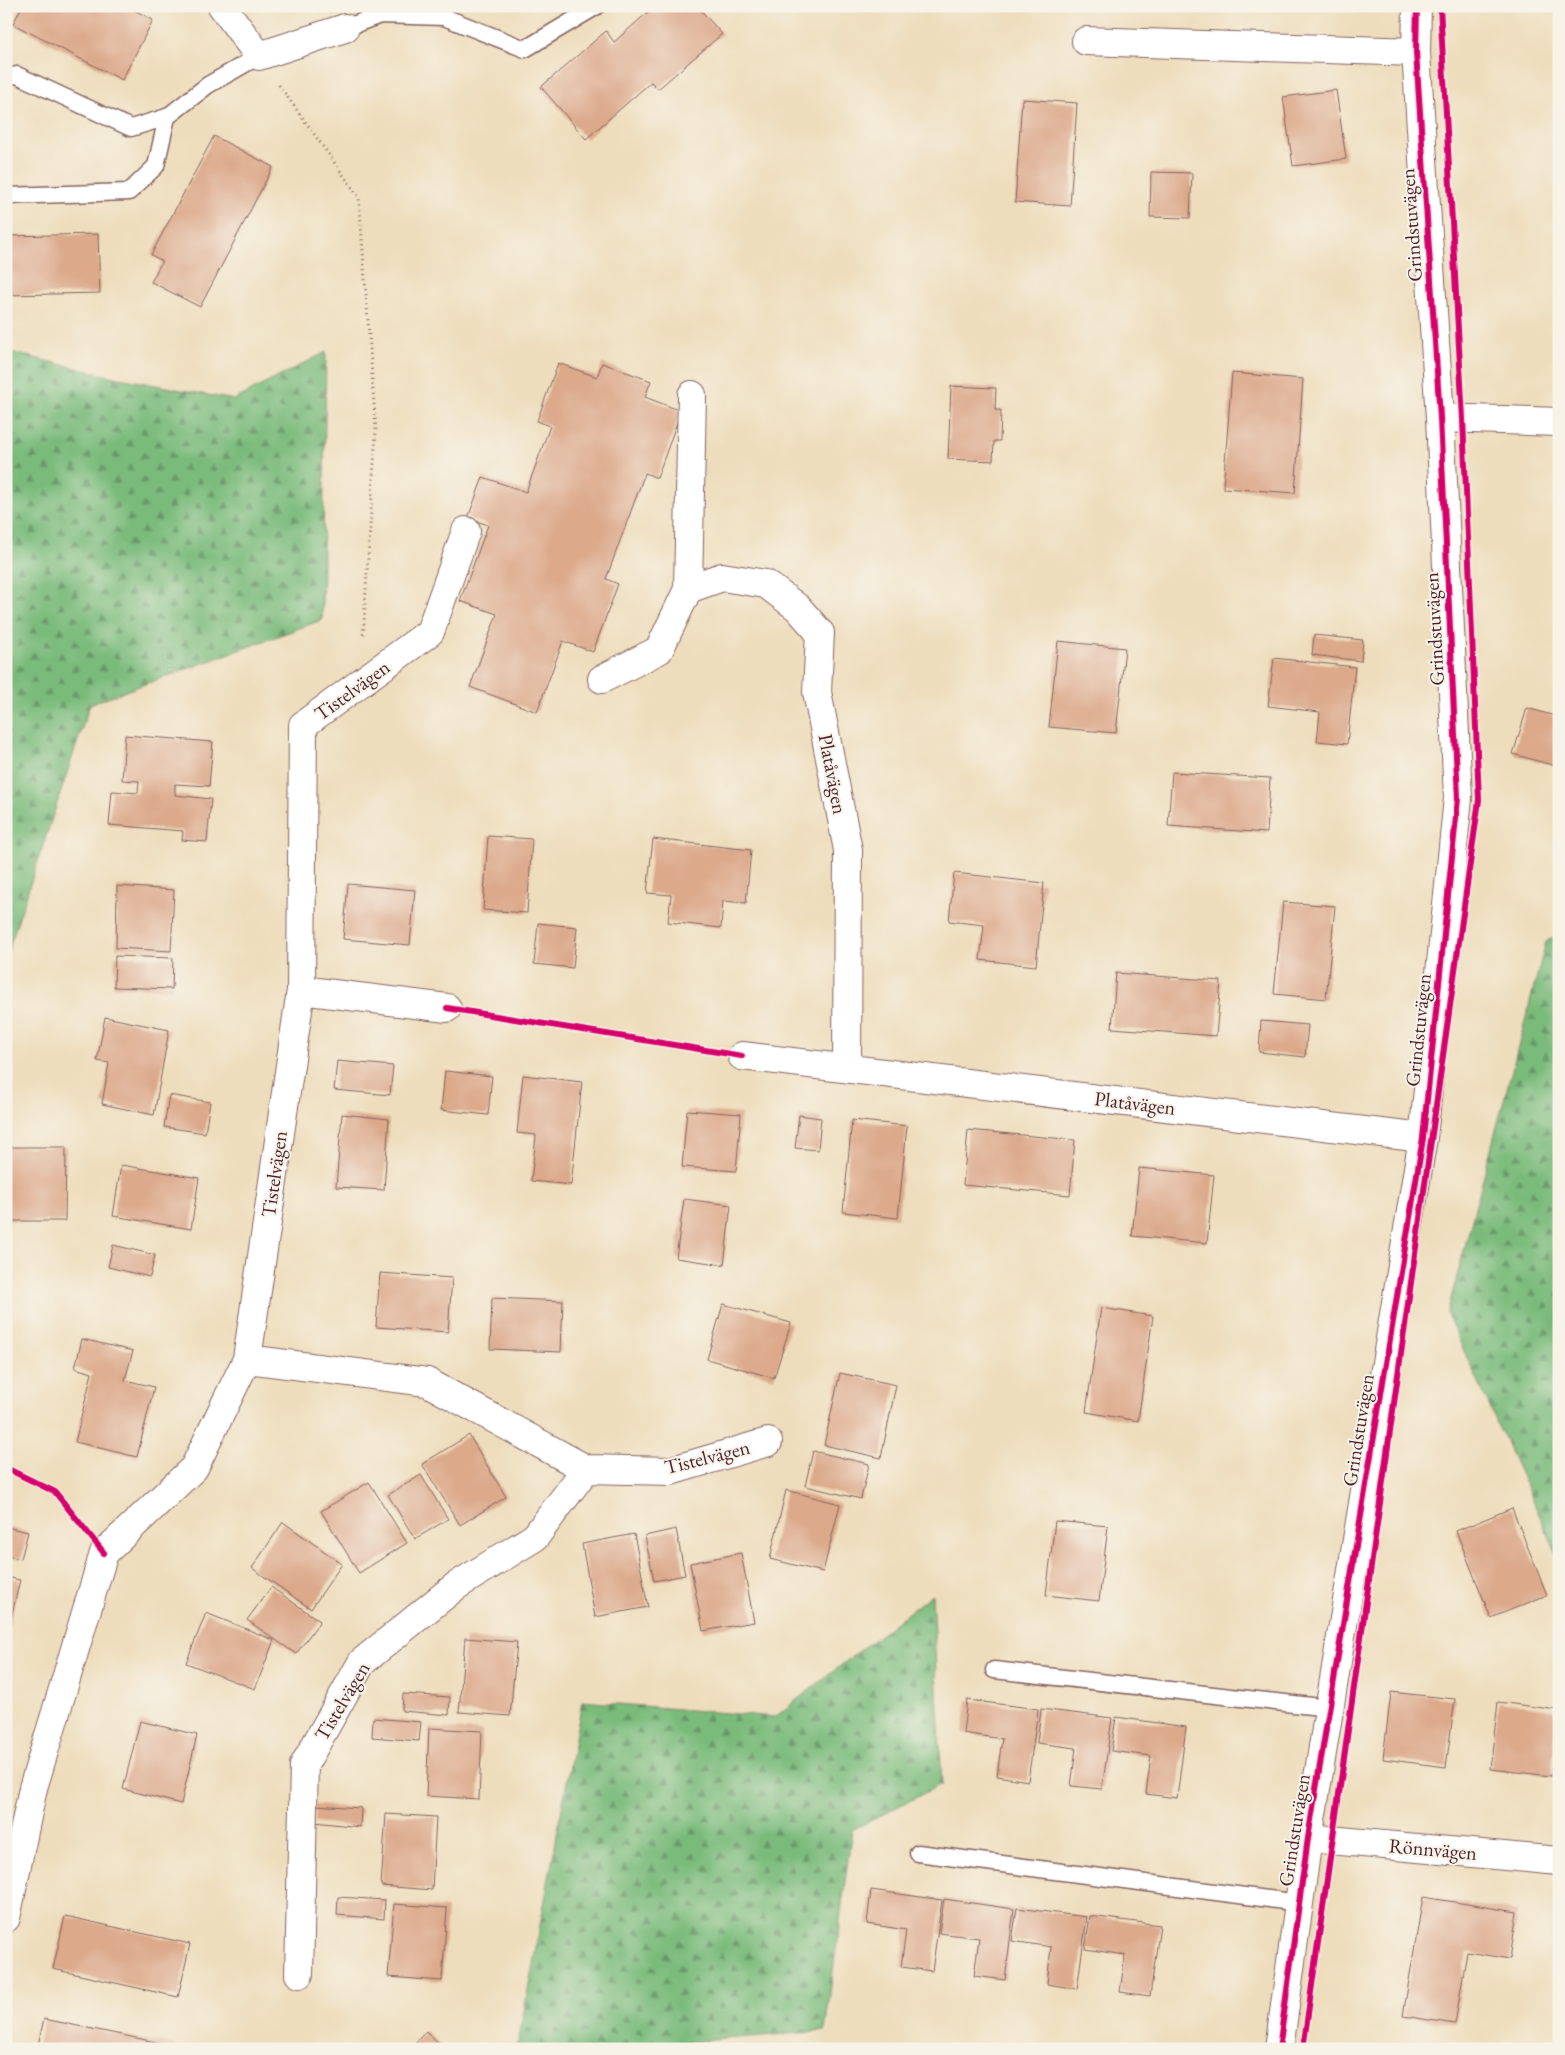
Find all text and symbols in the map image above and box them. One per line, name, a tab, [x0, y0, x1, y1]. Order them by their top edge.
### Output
street label: Grindstuvägen	[1394, 167, 1428, 283]
street label: Grindstuvägen	[1418, 571, 1450, 686]
street label: Tistelvägen	[309, 654, 395, 726]
street label: Platåvägen	[812, 732, 854, 817]
street label: Grindstuvägen	[1399, 972, 1437, 1088]
street label: Platåvägen	[1093, 1085, 1177, 1121]
street label: Tistelvägen	[255, 1129, 293, 1219]
street label: Grindstuvägen	[1336, 1371, 1380, 1488]
street label: Tistelvägen	[662, 1434, 753, 1480]
street label: Tistelvägen	[308, 1657, 376, 1745]
street label: Grindstuvägen	[1272, 1771, 1316, 1888]
street label: Rönnvägen	[1388, 1832, 1479, 1866]

